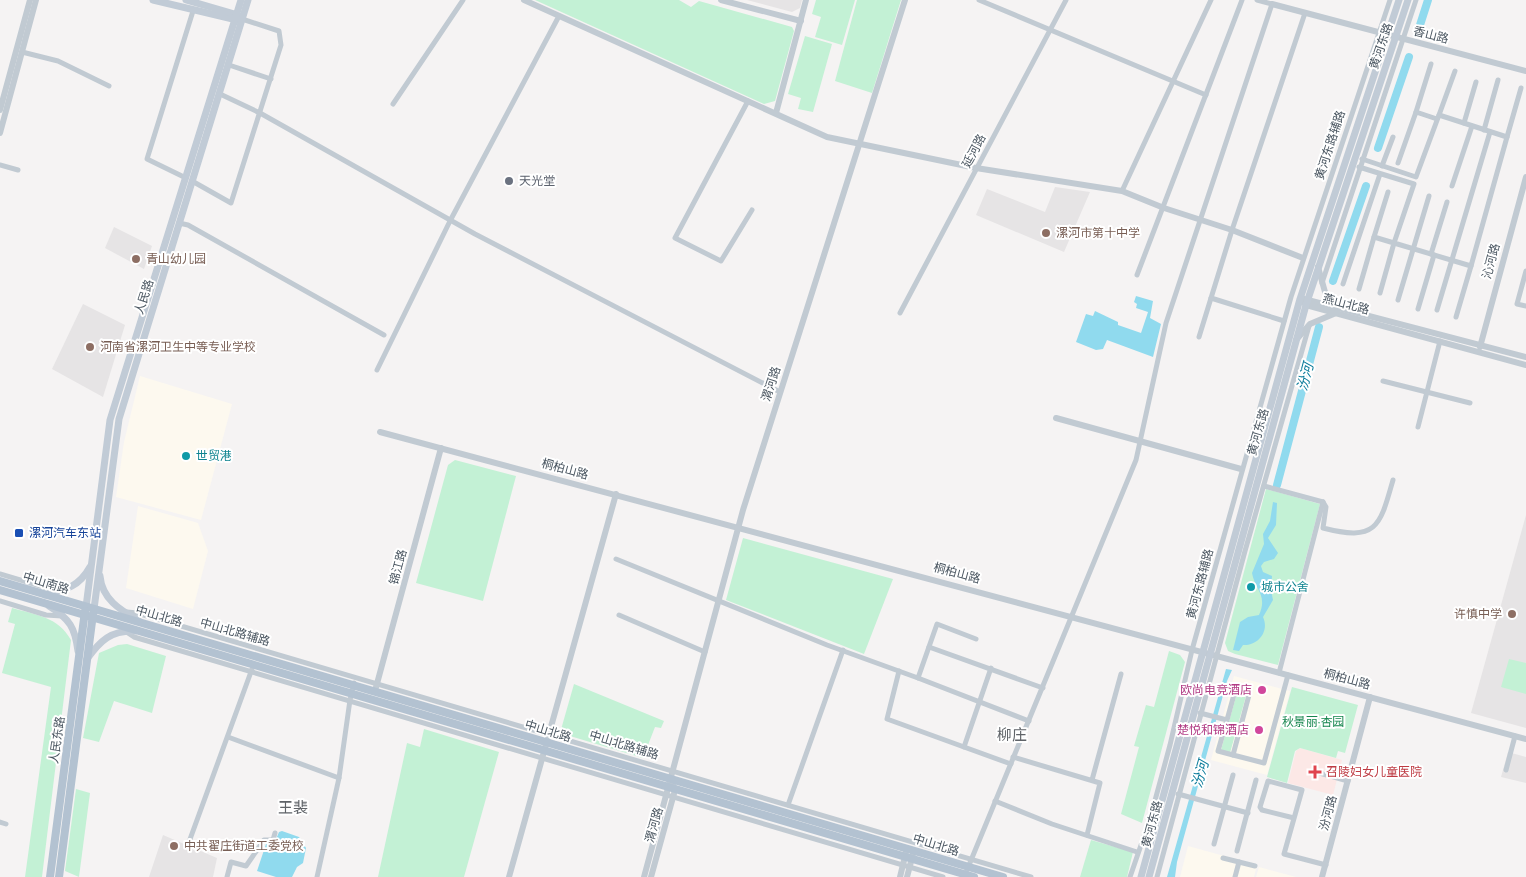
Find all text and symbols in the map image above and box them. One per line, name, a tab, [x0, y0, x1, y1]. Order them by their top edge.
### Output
street label: 黄河东路	[1366, 21, 1394, 71]
street label: 香山路	[1412, 23, 1450, 45]
street label: 黄河东路辅路	[1311, 108, 1347, 181]
street label: 延河路	[958, 131, 988, 170]
place label: 天光堂	[519, 173, 555, 187]
marker: 天光堂	[503, 175, 515, 187]
place label: 漯河市第十中学	[1056, 225, 1140, 239]
marker: 漯河市第十中学	[1040, 227, 1052, 239]
street label: 沁河路	[1479, 242, 1501, 280]
place label: 青山幼儿园	[146, 251, 206, 265]
marker: 青山幼儿园	[130, 253, 142, 265]
street label: 人民路	[131, 277, 155, 316]
street label: 燕山北路	[1321, 290, 1371, 316]
place label: 河南省漯河卫生中等专业学校	[100, 339, 256, 353]
marker: 河南省漯河卫生中等专业学校	[84, 341, 96, 353]
water label: 汾河	[1293, 358, 1317, 393]
street label: 渭河路	[758, 364, 782, 403]
street label: 黄河东路	[1244, 407, 1270, 457]
place label: 世贸港	[196, 448, 232, 462]
marker: 世贸港	[180, 450, 192, 462]
street label: 桐柏山路	[540, 455, 590, 481]
place label: 漯河汽车东站	[29, 525, 101, 539]
marker: 漯河汽车东站	[13, 527, 25, 539]
street label: 黄河东路辅路	[1183, 547, 1215, 620]
street label: 锦江路	[386, 548, 408, 586]
street label: 桐柏山路	[932, 559, 982, 585]
street label: 中山南路	[21, 568, 71, 596]
place label: 城市公舍	[1261, 579, 1309, 593]
marker: 城市公舍	[1245, 581, 1257, 593]
street label: 中山北路	[134, 602, 184, 628]
place label: 许慎中学	[1454, 606, 1502, 620]
marker: 许慎中学	[1506, 608, 1518, 620]
street label: 中山北路辅路	[199, 614, 272, 648]
street label: 桐柏山路	[1322, 665, 1372, 691]
place label: 欧尚电竞酒店	[1180, 682, 1252, 696]
marker: 欧尚电竞酒店	[1256, 684, 1268, 696]
park label: 秋景丽·杏园	[1282, 714, 1344, 728]
street label: 人民东路	[46, 715, 66, 765]
street label: 中山北路	[523, 716, 573, 744]
place label: 楚悦和锦酒店	[1177, 722, 1249, 736]
marker: 楚悦和锦酒店	[1253, 724, 1265, 736]
district label: 柳庄	[997, 725, 1027, 743]
street label: 中山北路辅路	[588, 727, 661, 761]
water label: 汾河	[1187, 755, 1212, 790]
place label: 召陵妇女儿童医院	[1326, 764, 1422, 778]
marker: 召陵妇女儿童医院	[1308, 765, 1322, 779]
street label: 汾河路	[1316, 794, 1338, 832]
district label: 王裴	[278, 798, 308, 816]
street label: 黄河东路	[1138, 799, 1164, 849]
street label: 渭河路	[641, 805, 665, 844]
street label: 中山北路	[911, 830, 961, 858]
place label: 中共翟庄街道工委党校	[184, 838, 304, 852]
marker: 中共翟庄街道工委党校	[168, 840, 180, 852]

